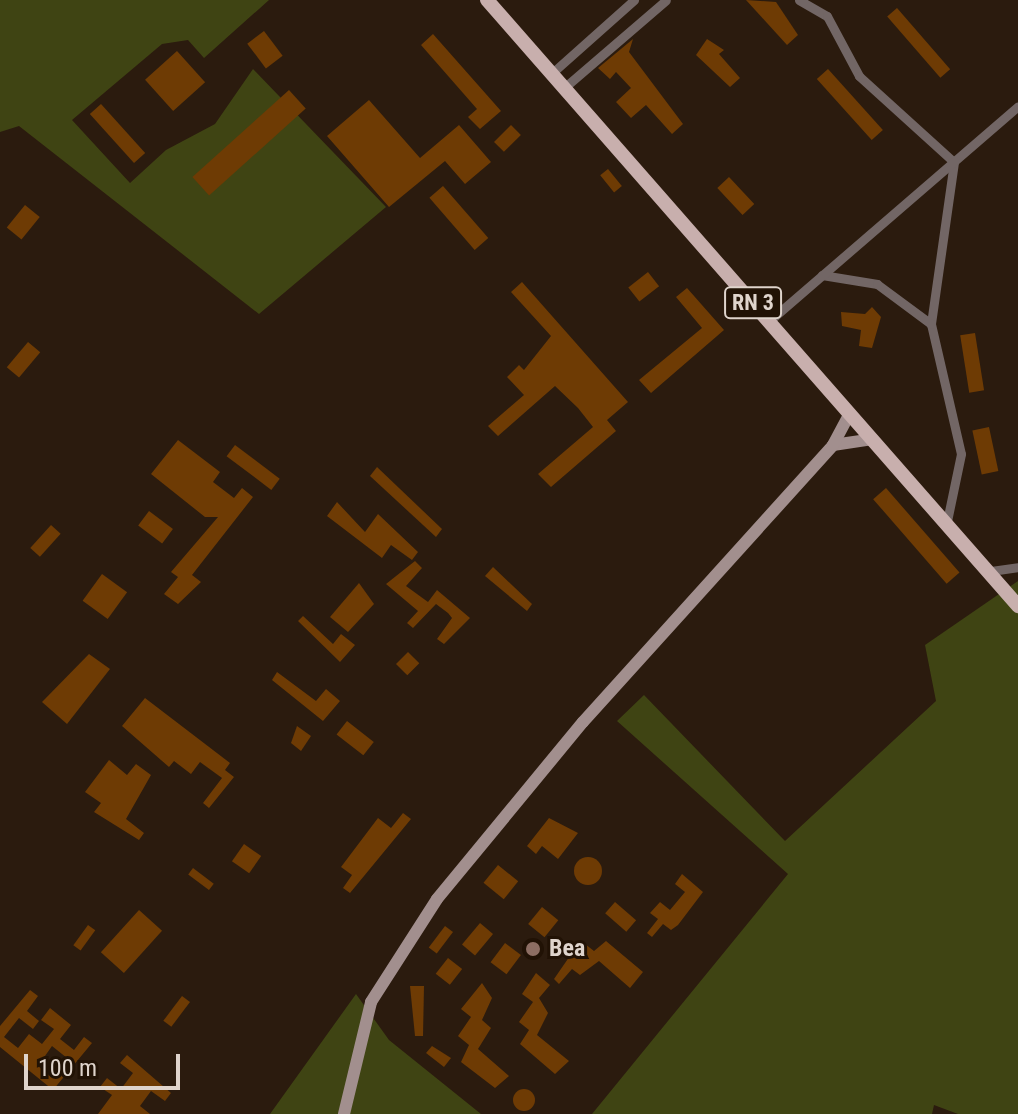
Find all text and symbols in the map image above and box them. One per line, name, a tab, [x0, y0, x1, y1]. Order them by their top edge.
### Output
road number: RN 3	[723, 285, 783, 321]
place label: Bea	[549, 935, 585, 963]
marker: Bea	[524, 940, 542, 958]
scale bar	[28, 1038, 184, 1088]
text: 100 m	[38, 1054, 97, 1082]

